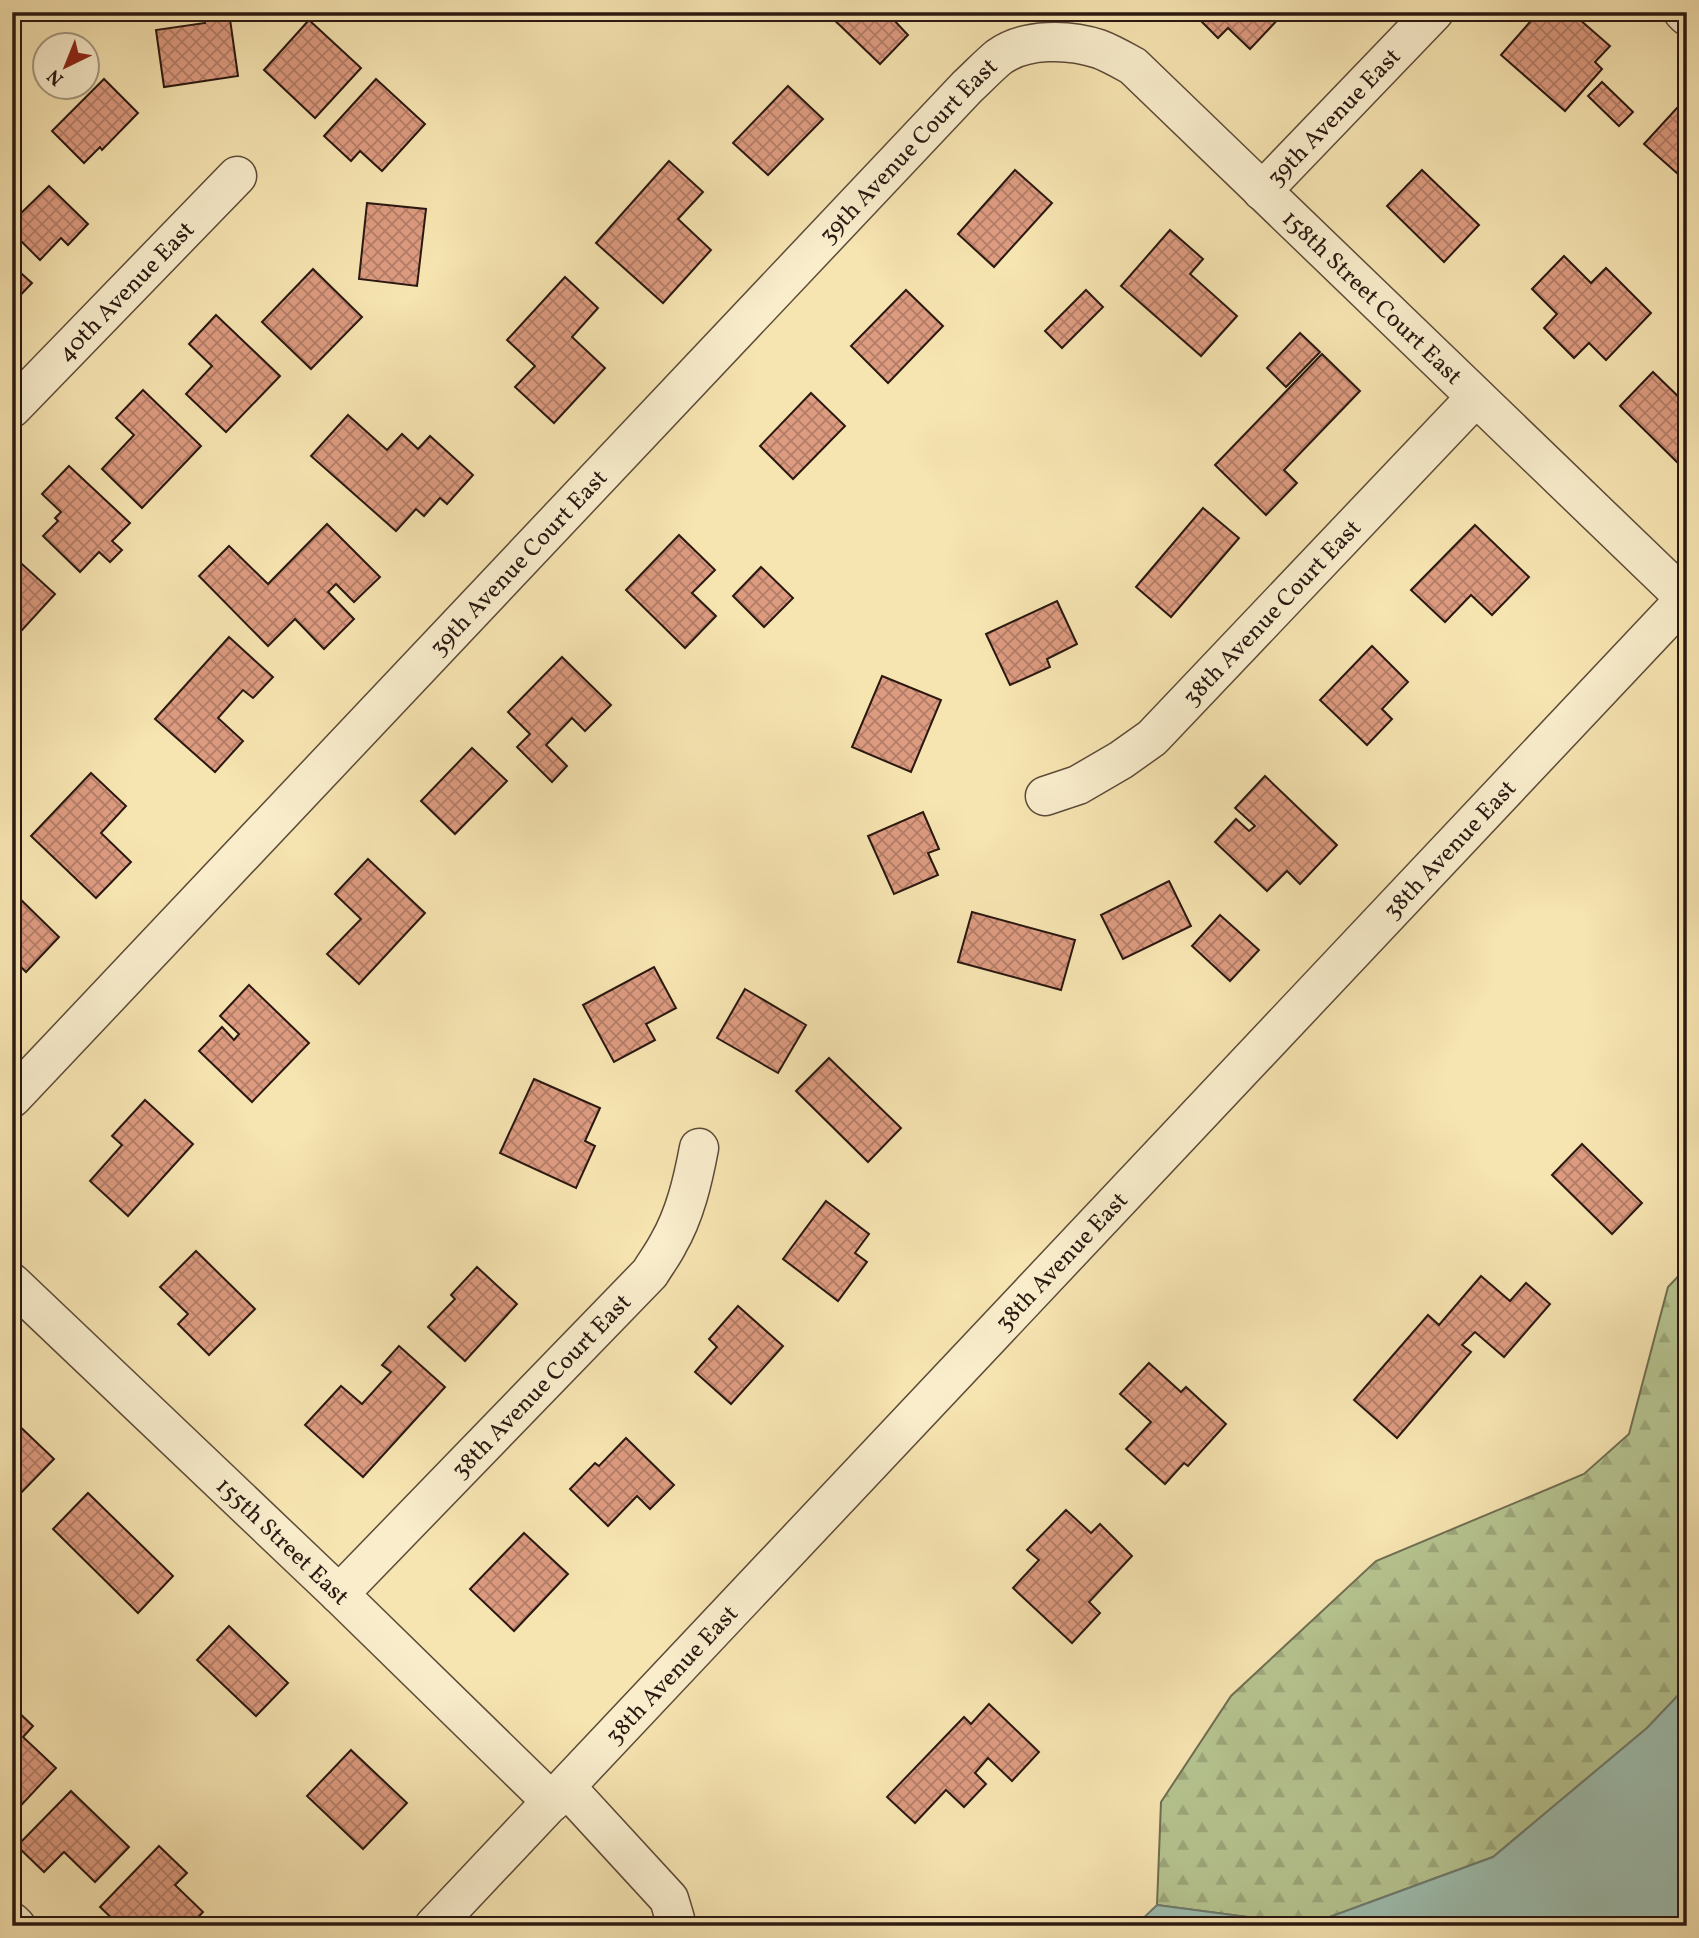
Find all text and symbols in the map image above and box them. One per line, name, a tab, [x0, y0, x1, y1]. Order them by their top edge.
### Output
north arrow	[32, 32, 102, 102]
street label: 39th Avenue East	[1260, 41, 1410, 195]
street label: 39th Avenue Court East	[812, 51, 1006, 252]
text: N	[42, 63, 70, 91]
street label: 158th Street Court East	[1273, 203, 1469, 393]
street label: 40th Avenue East	[51, 214, 203, 370]
street label: 39th Avenue Court East	[423, 463, 616, 665]
street label: 38th Avenue Court East	[1176, 513, 1370, 714]
street label: 38th Avenue East	[1376, 773, 1525, 928]
street label: 38th Avenue East	[988, 1185, 1137, 1340]
street label: 38th Avenue Court East	[444, 1287, 640, 1487]
street label: 155th Street East	[207, 1470, 356, 1614]
street label: 38th Avenue East	[599, 1598, 747, 1753]

